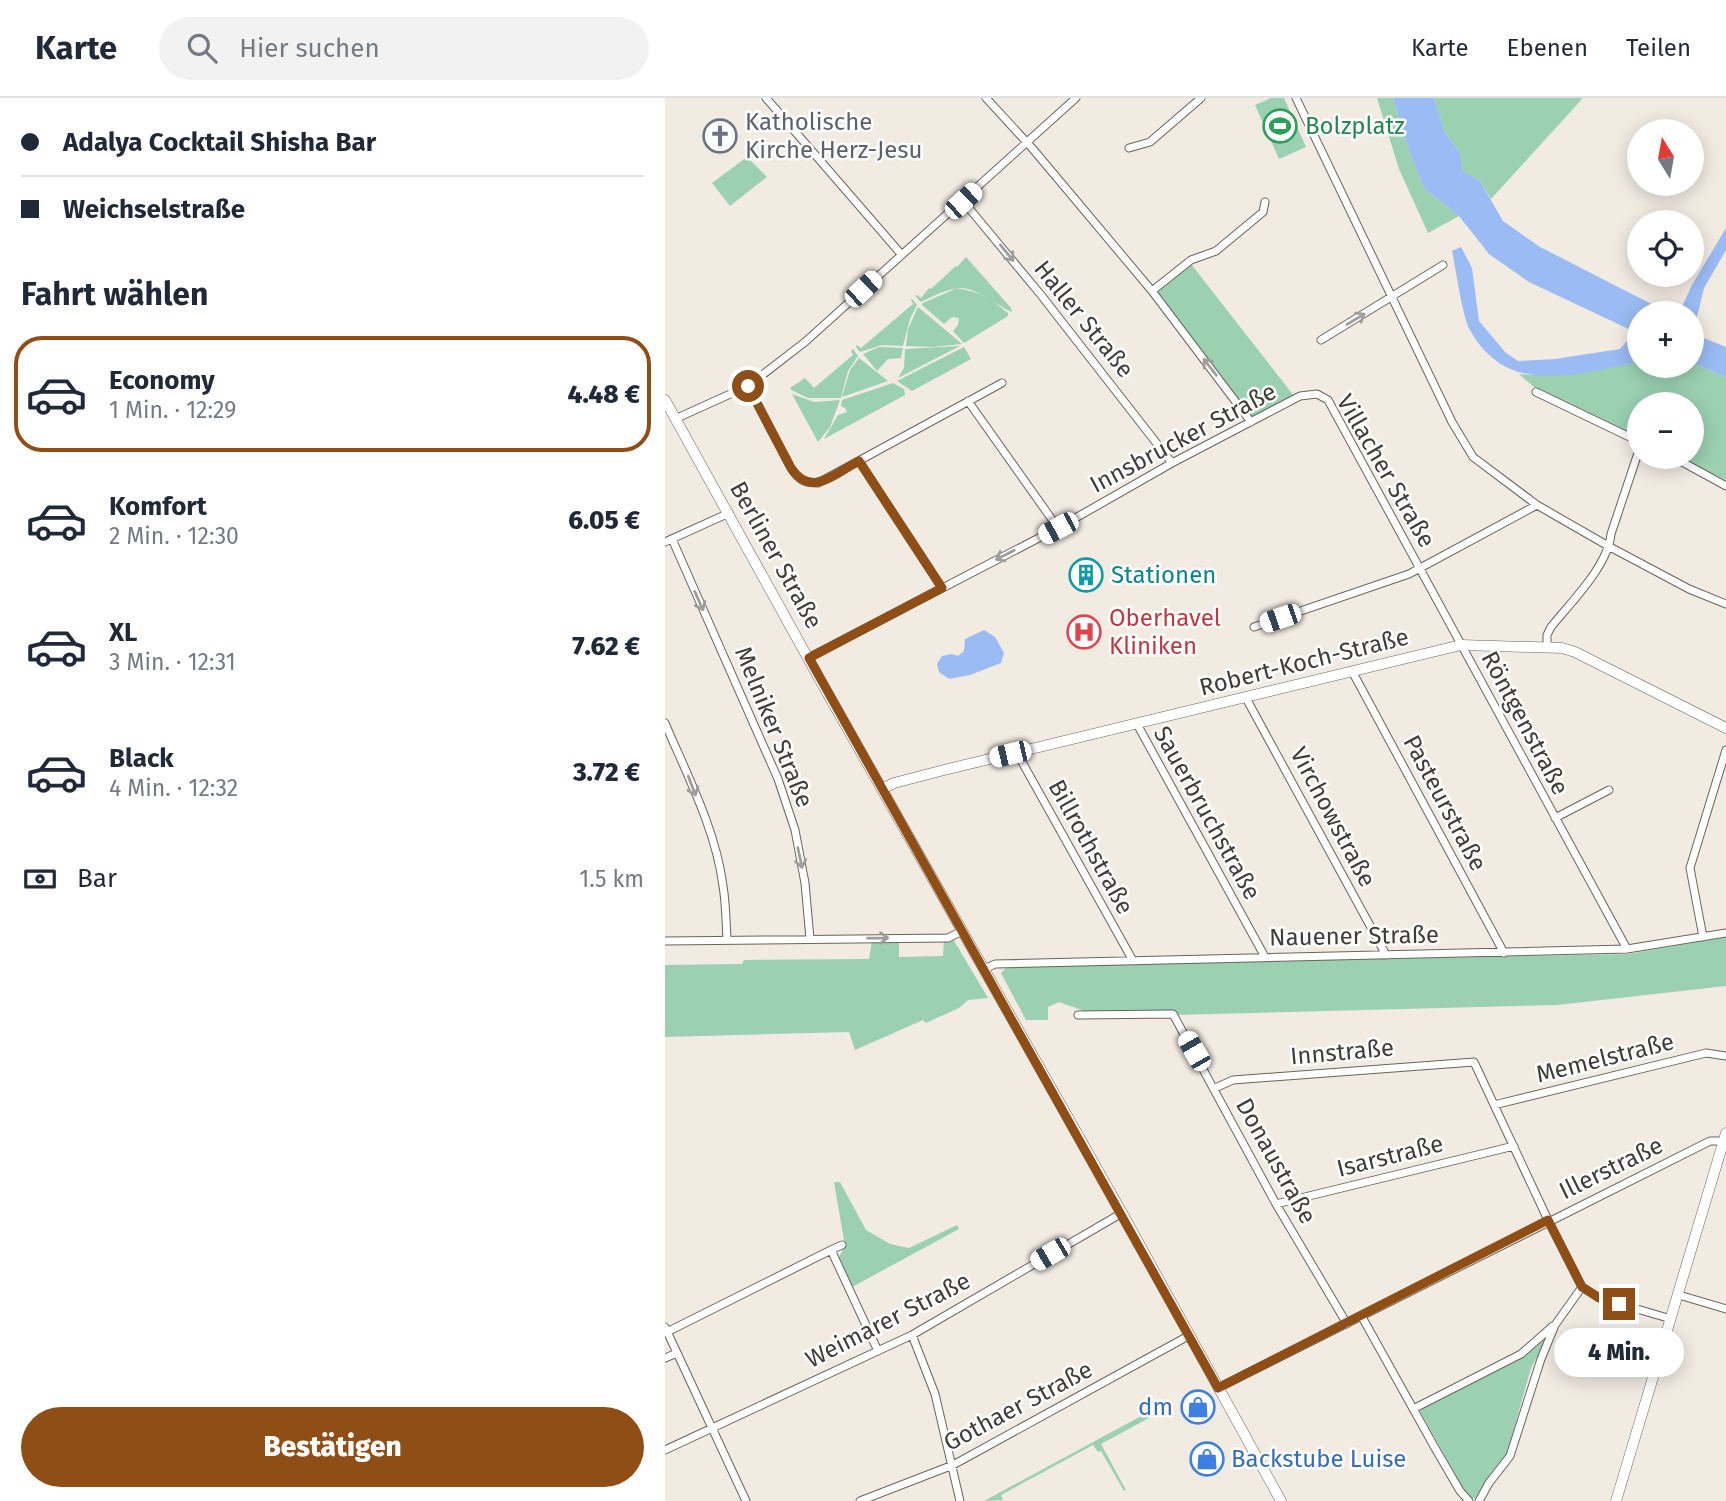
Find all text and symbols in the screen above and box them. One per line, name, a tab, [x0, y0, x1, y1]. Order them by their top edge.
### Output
search box	[159, 17, 649, 80]
text: Karte	[35, 28, 117, 68]
icon: search	[183, 29, 221, 67]
text: Hier suchen	[239, 33, 380, 64]
text: Karte	[1411, 34, 1469, 62]
text: Ebenen	[1507, 34, 1588, 62]
text: Teilen	[1626, 34, 1691, 62]
sports icon: Bolzplatz	[1261, 107, 1299, 145]
place label: Katholische Kirche Herz-Jesu	[745, 108, 923, 164]
place label: Bolzplatz	[1305, 112, 1405, 140]
church icon: Katholische Kirche Herz-Jesu	[701, 117, 739, 155]
north arrow	[1627, 119, 1705, 196]
map controls	[1627, 119, 1704, 469]
text: Adalya Cocktail Shisha Bar	[63, 127, 376, 158]
car	[941, 179, 986, 223]
text: Weichselstraße	[63, 194, 245, 225]
button: locate	[1627, 210, 1704, 287]
one-way arrow	[999, 243, 1014, 262]
street label: Haller Straße	[1028, 255, 1140, 383]
car	[841, 267, 886, 311]
text: Fahrt wählen	[21, 275, 208, 313]
button: +	[1627, 301, 1704, 378]
one-way arrow	[1346, 311, 1366, 325]
one-way arrow	[1203, 359, 1218, 377]
icon: car	[25, 363, 88, 426]
text: Economy	[109, 365, 215, 396]
route start	[732, 370, 764, 402]
street label: Innsbrucker Straße	[1085, 377, 1281, 499]
text: 4.48 €	[568, 379, 640, 410]
street label: Villacher Straße	[1331, 390, 1441, 552]
button: −	[1627, 392, 1704, 469]
text: 1 Min. · 12:29	[109, 396, 236, 424]
street label: Berliner Straße	[724, 476, 828, 634]
icon: car	[25, 489, 88, 552]
text: Komfort	[109, 491, 207, 522]
text: 6.05 €	[568, 505, 640, 536]
car	[1035, 509, 1082, 547]
text: 2 Min. · 12:30	[109, 522, 239, 550]
one-way arrow	[995, 549, 1016, 562]
building icon: Stationen	[1067, 556, 1105, 594]
place label: Stationen	[1111, 561, 1216, 589]
one-way arrow	[693, 590, 706, 611]
car	[1257, 601, 1304, 635]
place label: Oberhavel Kliniken	[1109, 604, 1221, 660]
hospital icon: Oberhavel Kliniken	[1065, 613, 1103, 651]
icon: car	[25, 615, 88, 678]
text: XL	[109, 617, 137, 648]
street label: Robert-Koch-Straße	[1196, 622, 1412, 702]
text: 7.62 €	[572, 631, 640, 662]
street label: Melniker Straße	[729, 643, 819, 811]
street label: Röntgenstraße	[1475, 646, 1575, 800]
text: 3 Min. · 12:31	[109, 648, 236, 676]
street label: Sauerbruchstraße	[1148, 721, 1266, 905]
street label: Pasteurstraße	[1398, 730, 1492, 876]
car	[988, 739, 1033, 769]
icon: car	[25, 741, 88, 804]
street label: Virchowstraße	[1284, 742, 1382, 892]
text: Black	[109, 743, 174, 774]
text: 3.72 €	[573, 757, 640, 788]
text: 4 Min. · 12:32	[109, 774, 238, 802]
one-way arrow	[686, 774, 699, 796]
street label: Billrothstraße	[1043, 775, 1139, 919]
one-way arrow	[794, 846, 808, 869]
icon: cash	[21, 860, 59, 898]
text: Bar	[77, 863, 117, 894]
text: 1.5 km	[579, 865, 644, 893]
street label: Nauener Straße	[1269, 921, 1439, 951]
one-way arrow	[866, 931, 889, 945]
street label: Memelstraße	[1533, 1027, 1677, 1089]
car	[1175, 1028, 1214, 1074]
street label: Innstraße	[1289, 1034, 1395, 1070]
street label: Donaustraße	[1230, 1093, 1322, 1229]
street label: Isarstraße	[1334, 1129, 1446, 1183]
street label: Illerstraße	[1555, 1131, 1667, 1205]
car	[1027, 1234, 1074, 1274]
street label: Weimarer Straße	[801, 1266, 975, 1374]
route end	[1603, 1288, 1635, 1320]
callout: 4 Min.	[1554, 1328, 1684, 1378]
text: 4 Min.	[1588, 1338, 1650, 1366]
street label: Gothaer Straße	[939, 1355, 1097, 1457]
shop icon: dm	[1179, 1388, 1217, 1426]
place label: dm	[1138, 1393, 1173, 1421]
button: Bestätigen	[21, 1407, 644, 1487]
shop icon: Backstube Luise	[1188, 1440, 1226, 1478]
place label: Backstube Luise	[1231, 1445, 1406, 1473]

